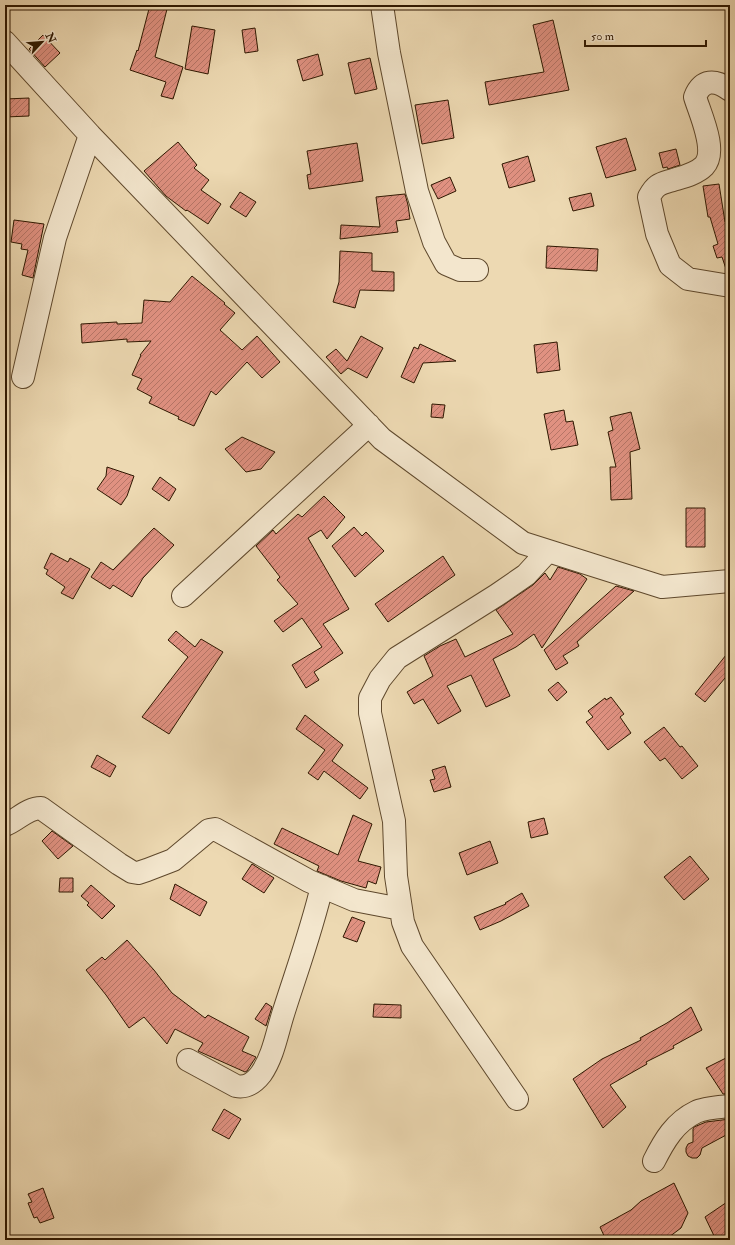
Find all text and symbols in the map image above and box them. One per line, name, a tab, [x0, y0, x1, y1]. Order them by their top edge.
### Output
north arrow	[22, 22, 62, 62]
scale bar	[585, 22, 706, 48]
text: 50 m	[591, 29, 615, 44]
text: N	[42, 30, 59, 46]

